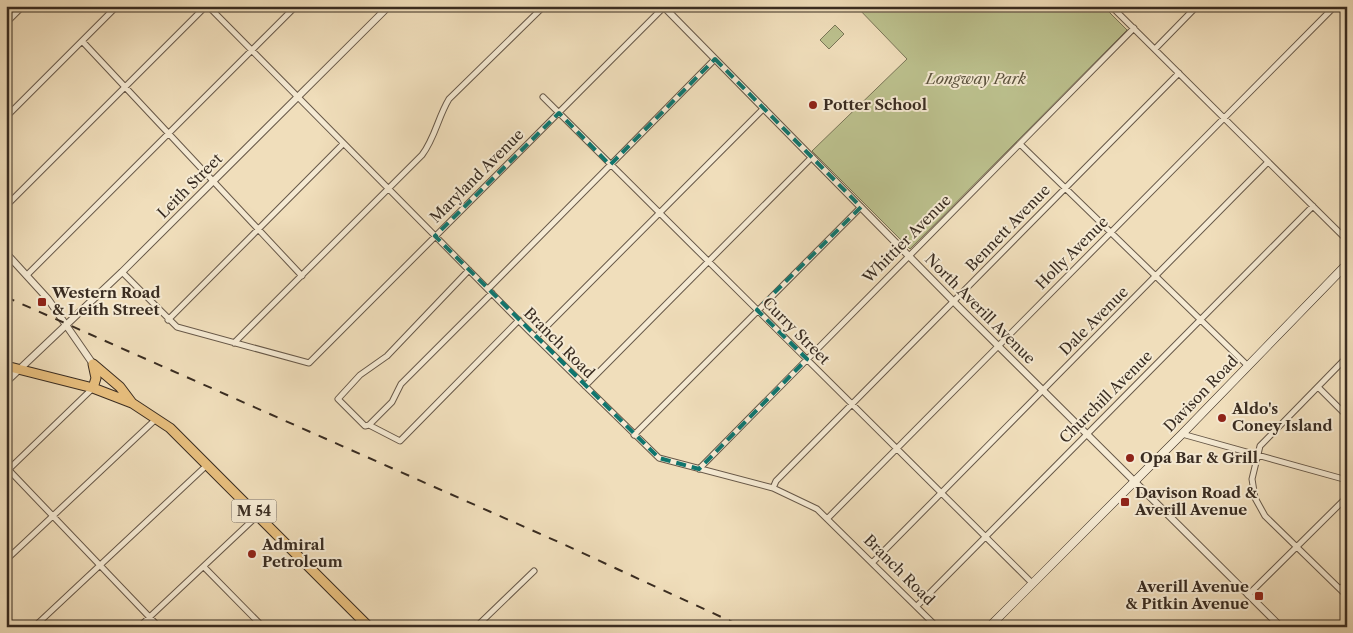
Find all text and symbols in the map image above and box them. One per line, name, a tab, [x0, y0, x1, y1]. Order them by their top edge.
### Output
park label: Longway Park	[925, 69, 1026, 88]
place label: Potter School	[823, 95, 927, 114]
marker: Potter School	[807, 99, 819, 111]
street label: Maryland Avenue	[426, 125, 528, 227]
street label: Leith Street	[153, 149, 227, 222]
street label: Bennett Avenue	[961, 180, 1054, 275]
street label: Whittier Avenue	[858, 191, 955, 287]
street label: Holly Avenue	[1031, 212, 1112, 293]
street label: North Averill Avenue	[921, 249, 1040, 368]
street label: Dale Avenue	[1055, 282, 1132, 359]
place label: Western Road & Leith Street	[51, 283, 160, 319]
street label: Curry Street	[759, 293, 835, 369]
marker: Western Road & Leith Street	[36, 296, 48, 308]
street label: Branch Road	[520, 303, 599, 382]
street label: Churchill Avenue	[1055, 346, 1156, 447]
street label: Davison Road	[1160, 352, 1242, 436]
place label: Aldo's Coney Island	[1231, 399, 1333, 435]
marker: Aldo's Coney Island	[1216, 412, 1228, 424]
place label: Opa Bar & Grill	[1140, 448, 1258, 467]
marker: Opa Bar & Grill	[1124, 452, 1136, 464]
place label: Davison Road & Averill Avenue	[1134, 483, 1258, 519]
marker: Davison Road & Averill Avenue	[1119, 496, 1131, 508]
road number: M 54	[232, 500, 276, 522]
street label: Branch Road	[860, 530, 939, 609]
place label: Admiral Petroleum	[261, 535, 343, 571]
marker: Admiral Petroleum	[246, 548, 258, 560]
place label: Averill Avenue & Pitkin Avenue	[1125, 577, 1249, 613]
marker: Averill Avenue & Pitkin Avenue	[1253, 590, 1265, 602]

